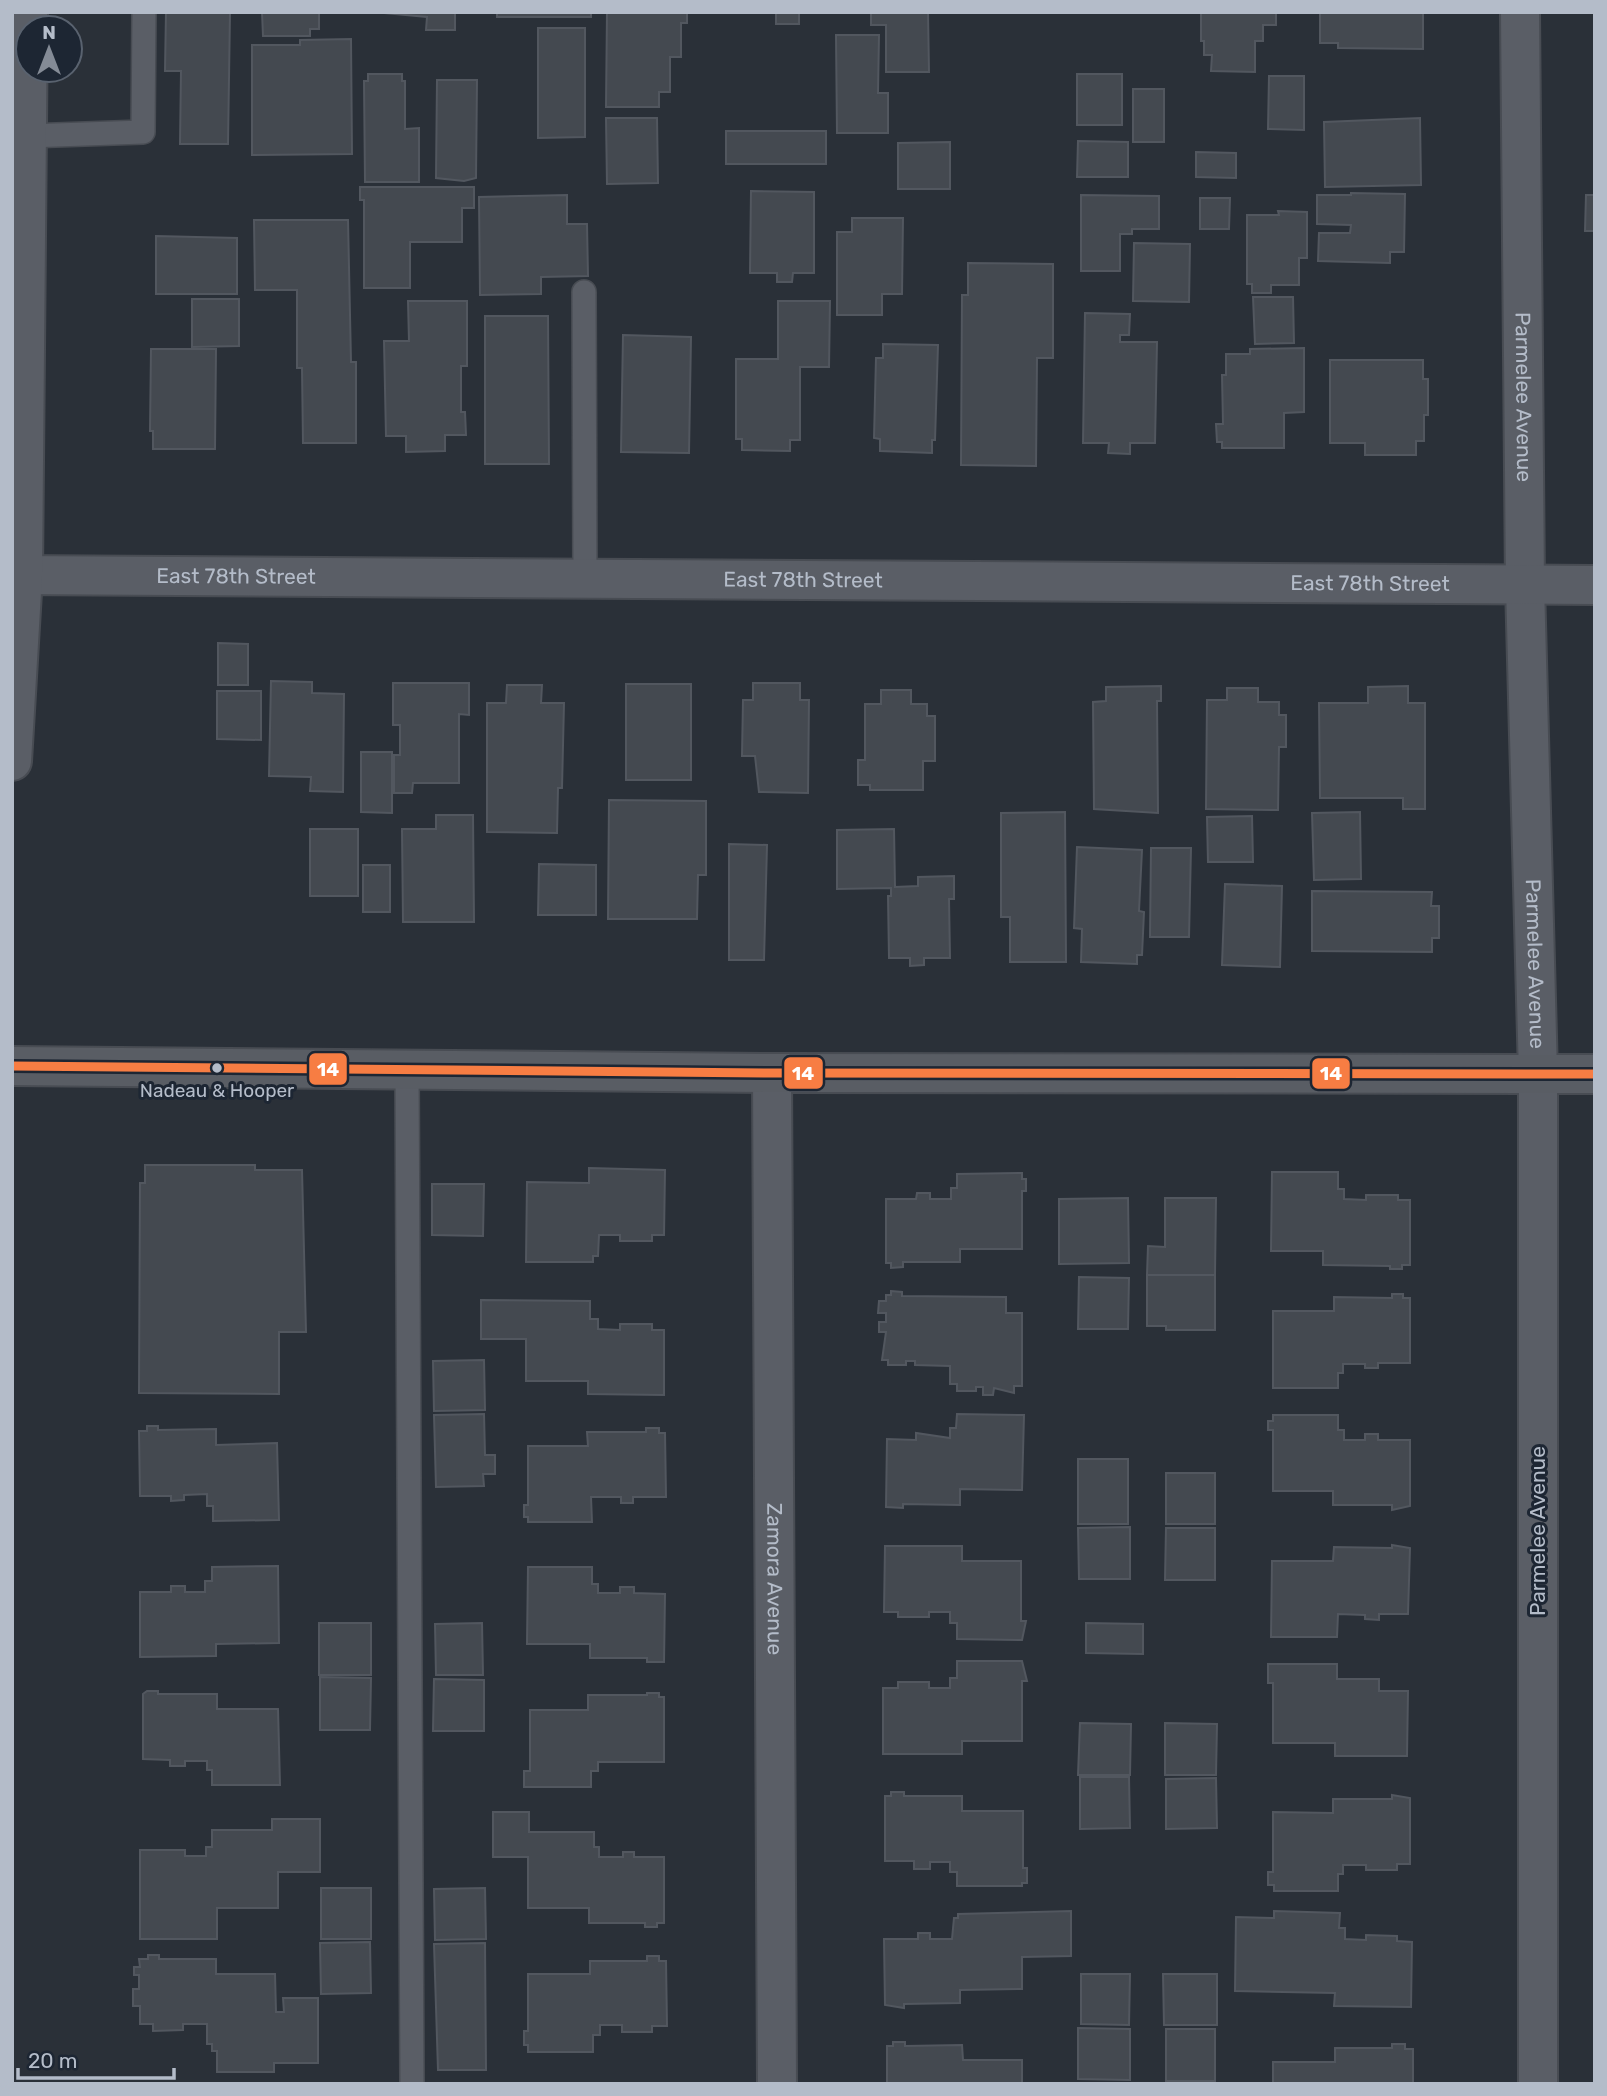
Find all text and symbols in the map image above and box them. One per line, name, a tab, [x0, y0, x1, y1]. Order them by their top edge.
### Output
north arrow	[14, 14, 84, 84]
text: N	[42, 21, 56, 44]
street label: Parmelee Avenue	[1511, 312, 1537, 482]
street label: East 78th Street	[156, 563, 316, 589]
street label: East 78th Street	[723, 566, 883, 593]
street label: East 78th Street	[1290, 570, 1450, 596]
street label: Parmelee Avenue	[1521, 878, 1550, 1049]
line badge: 14	[308, 1052, 348, 1086]
line badge: 14	[783, 1056, 824, 1090]
line badge: 14	[1311, 1057, 1351, 1090]
text: 14	[317, 1058, 339, 1081]
marker: Nadeau & Hooper	[210, 1061, 224, 1075]
text: 14	[792, 1062, 814, 1085]
text: 14	[1320, 1062, 1342, 1085]
place label: Nadeau & Hooper	[140, 1079, 295, 1102]
street label: Parmelee Avenue	[1525, 1446, 1550, 1616]
street label: Zamora Avenue	[762, 1503, 788, 1655]
scale bar	[18, 2036, 173, 2080]
text: 20 m	[28, 2048, 77, 2073]

